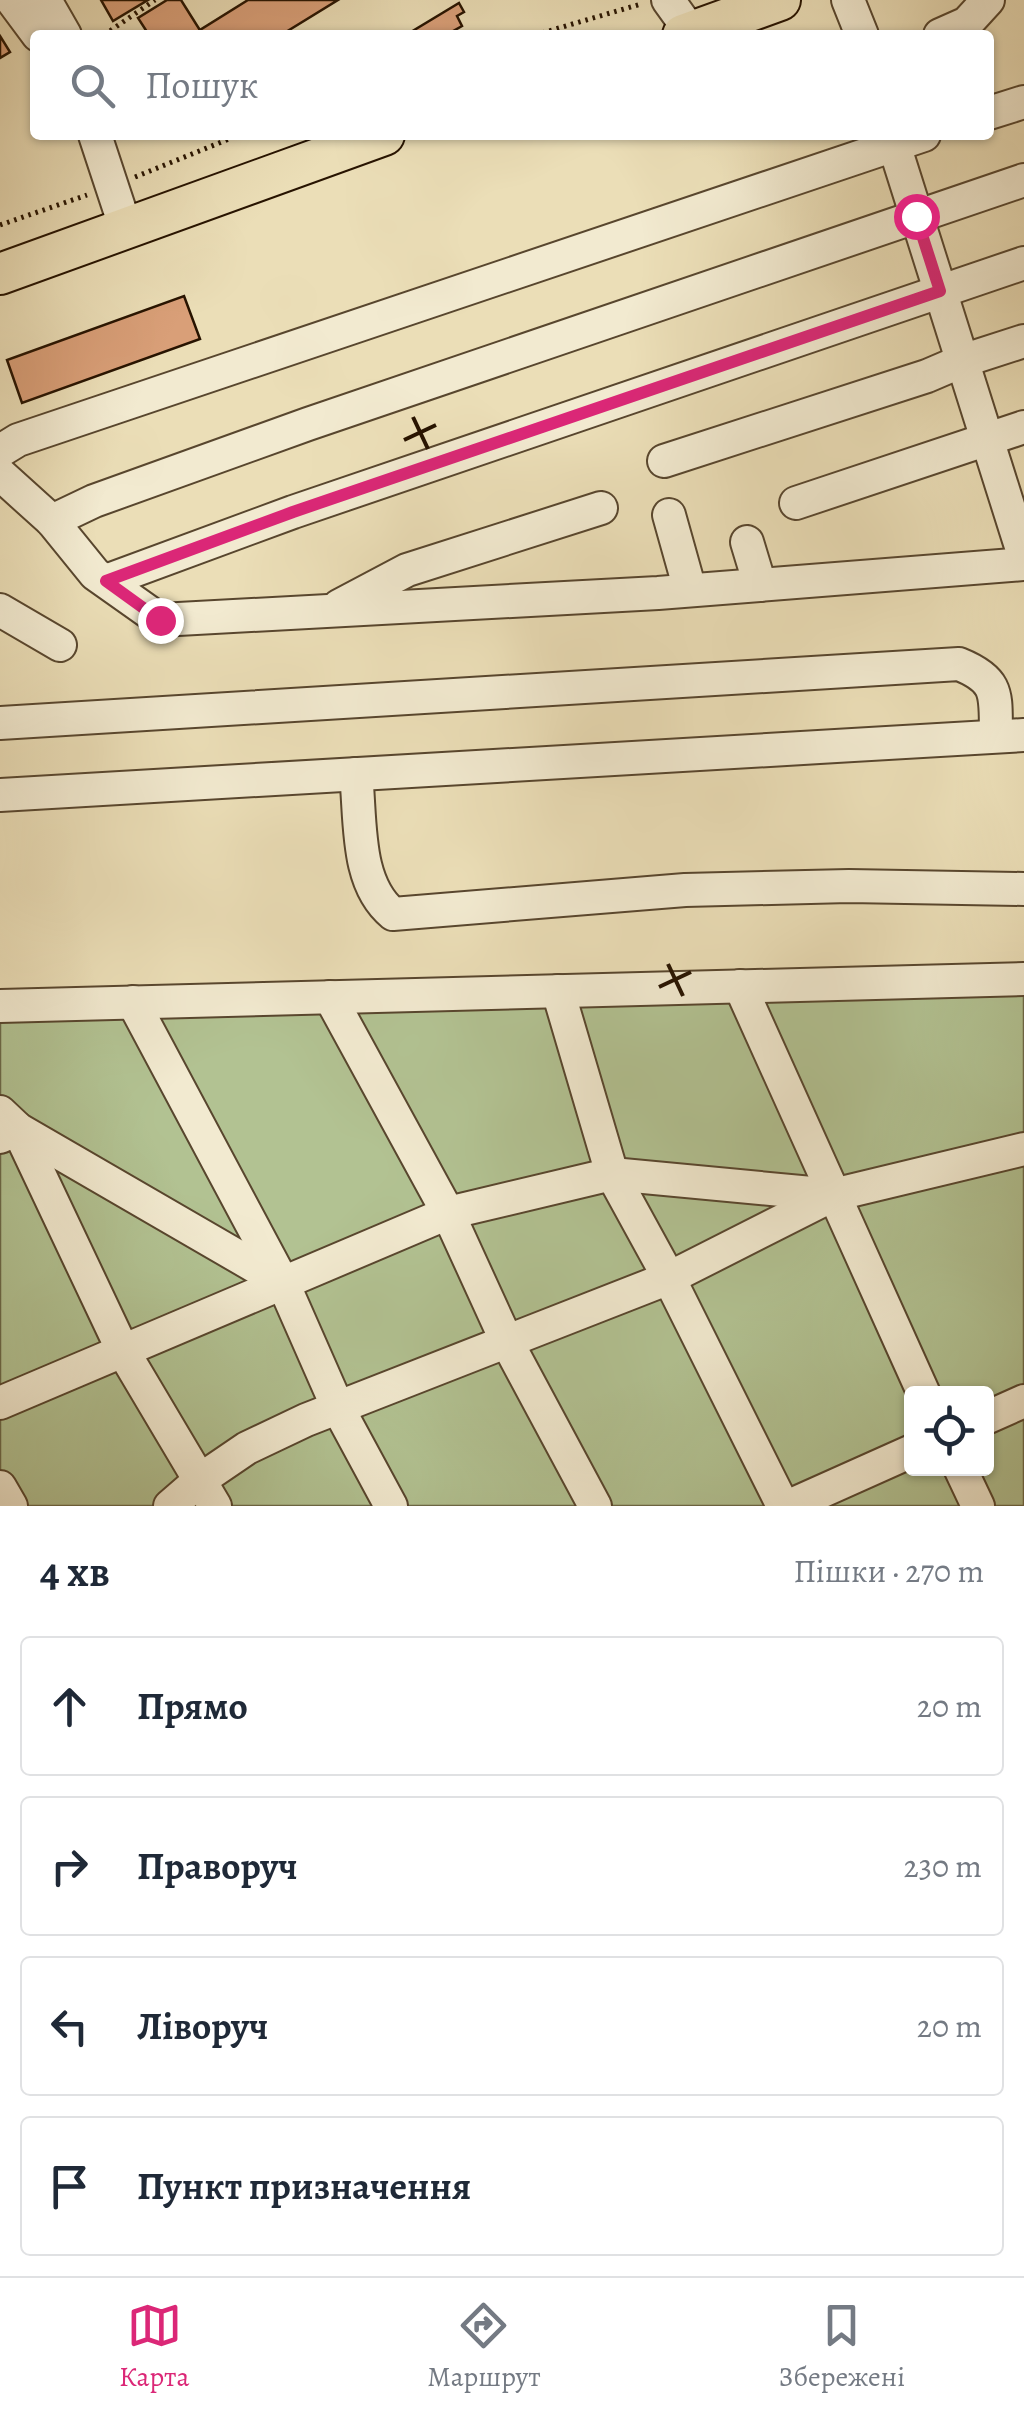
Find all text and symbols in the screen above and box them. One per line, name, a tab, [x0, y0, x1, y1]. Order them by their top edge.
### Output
search box	[30, 30, 994, 140]
icon: search	[65, 58, 120, 113]
text: Пошук	[145, 59, 258, 111]
route start	[894, 194, 940, 240]
route end	[138, 598, 184, 644]
map controls	[904, 1386, 994, 1476]
button: locate	[904, 1386, 994, 1476]
text: 4 хв	[40, 1543, 110, 1600]
text: Пішки · 270 m	[793, 1549, 984, 1593]
icon: ahead	[42, 1679, 97, 1734]
text: Прямо	[137, 1680, 248, 1732]
text: 20 m	[917, 1684, 982, 1728]
icon: right	[42, 1839, 97, 1894]
text: Праворуч	[137, 1840, 298, 1892]
text: 230 m	[903, 1844, 982, 1888]
icon: left	[42, 1999, 97, 2054]
text: Ліворуч	[137, 2000, 268, 2052]
text: 20 m	[917, 2004, 982, 2048]
icon: arrive	[42, 2159, 97, 2214]
text: Пункт призначення	[137, 2160, 471, 2212]
tab: Карта	[119, 2298, 189, 2396]
tab: Маршрут	[427, 2298, 541, 2396]
tab: Збережені	[778, 2298, 905, 2396]

